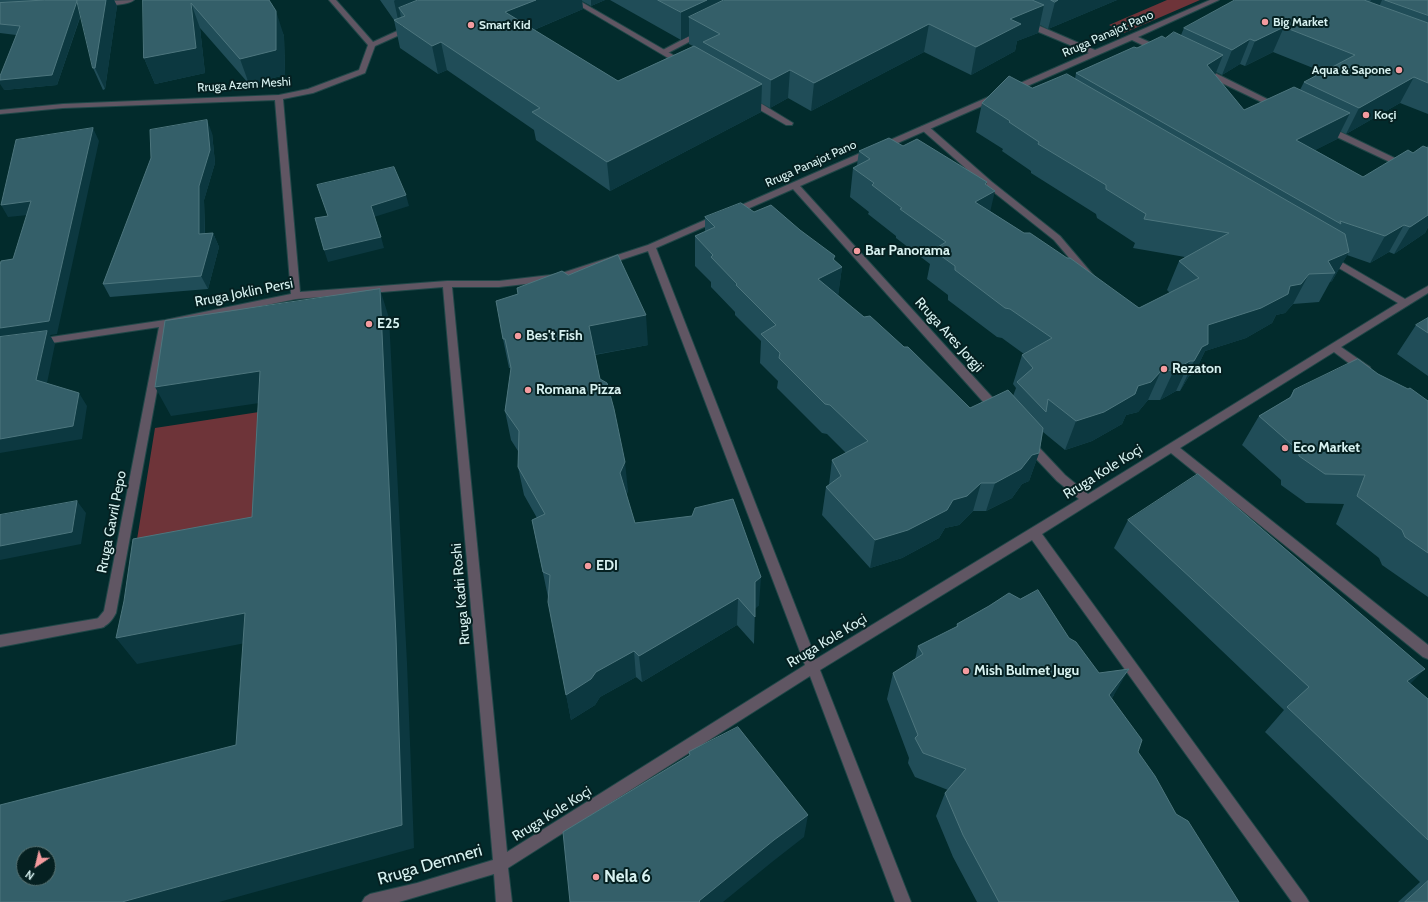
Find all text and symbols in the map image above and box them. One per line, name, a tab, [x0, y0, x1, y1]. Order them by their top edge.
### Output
street label: Rruga Panajot Pano	[1060, 7, 1156, 61]
place label: Big Market	[1273, 15, 1328, 29]
marker: Big Market	[1260, 17, 1270, 27]
place label: Smart Kid	[479, 18, 531, 32]
marker: Smart Kid	[466, 20, 476, 30]
place label: Aqua & Sapone	[1312, 63, 1391, 77]
marker: Aqua & Sapone	[1394, 65, 1404, 75]
street label: Rruga Azem Meshi	[197, 75, 291, 95]
place label: Koçi	[1374, 108, 1396, 122]
marker: Koçi	[1361, 110, 1371, 120]
street label: Rruga Panajot Pano	[763, 137, 859, 191]
place label: Bar Panorama	[865, 243, 950, 259]
marker: Bar Panorama	[852, 246, 862, 256]
street label: Rruga Joklin Persi	[193, 275, 295, 311]
street label: Rruga Ares Jorgji	[911, 294, 987, 376]
place label: E25	[377, 316, 400, 332]
marker: E25	[364, 319, 374, 329]
place label: Bes't Fish	[526, 328, 583, 344]
marker: Bes't Fish	[513, 331, 523, 341]
place label: Rezaton	[1172, 361, 1222, 377]
marker: Rezaton	[1159, 364, 1169, 374]
place label: Romana Pizza	[536, 382, 621, 398]
marker: Romana Pizza	[523, 385, 533, 395]
place label: Eco Market	[1293, 440, 1360, 456]
street label: Rruga Kole Koçi	[1060, 441, 1146, 503]
marker: Eco Market	[1280, 443, 1290, 453]
street label: Rruga Gavril Pepo	[94, 469, 130, 575]
street label: Rruga Kadri Roshi	[448, 542, 474, 646]
place label: EDI	[596, 558, 618, 574]
marker: EDI	[583, 561, 593, 571]
street label: Rruga Kole Koçi	[784, 611, 870, 671]
place label: Mish Bulmet Jugu	[974, 663, 1079, 679]
marker: Mish Bulmet Jugu	[961, 666, 971, 676]
street label: Rruga Kole Koçi	[509, 783, 595, 845]
street label: Rruga Demneri	[375, 840, 485, 890]
north arrow	[16, 846, 56, 886]
text: N	[22, 867, 37, 883]
place label: Nela 6	[604, 867, 651, 887]
marker: Nela 6	[591, 872, 601, 882]

